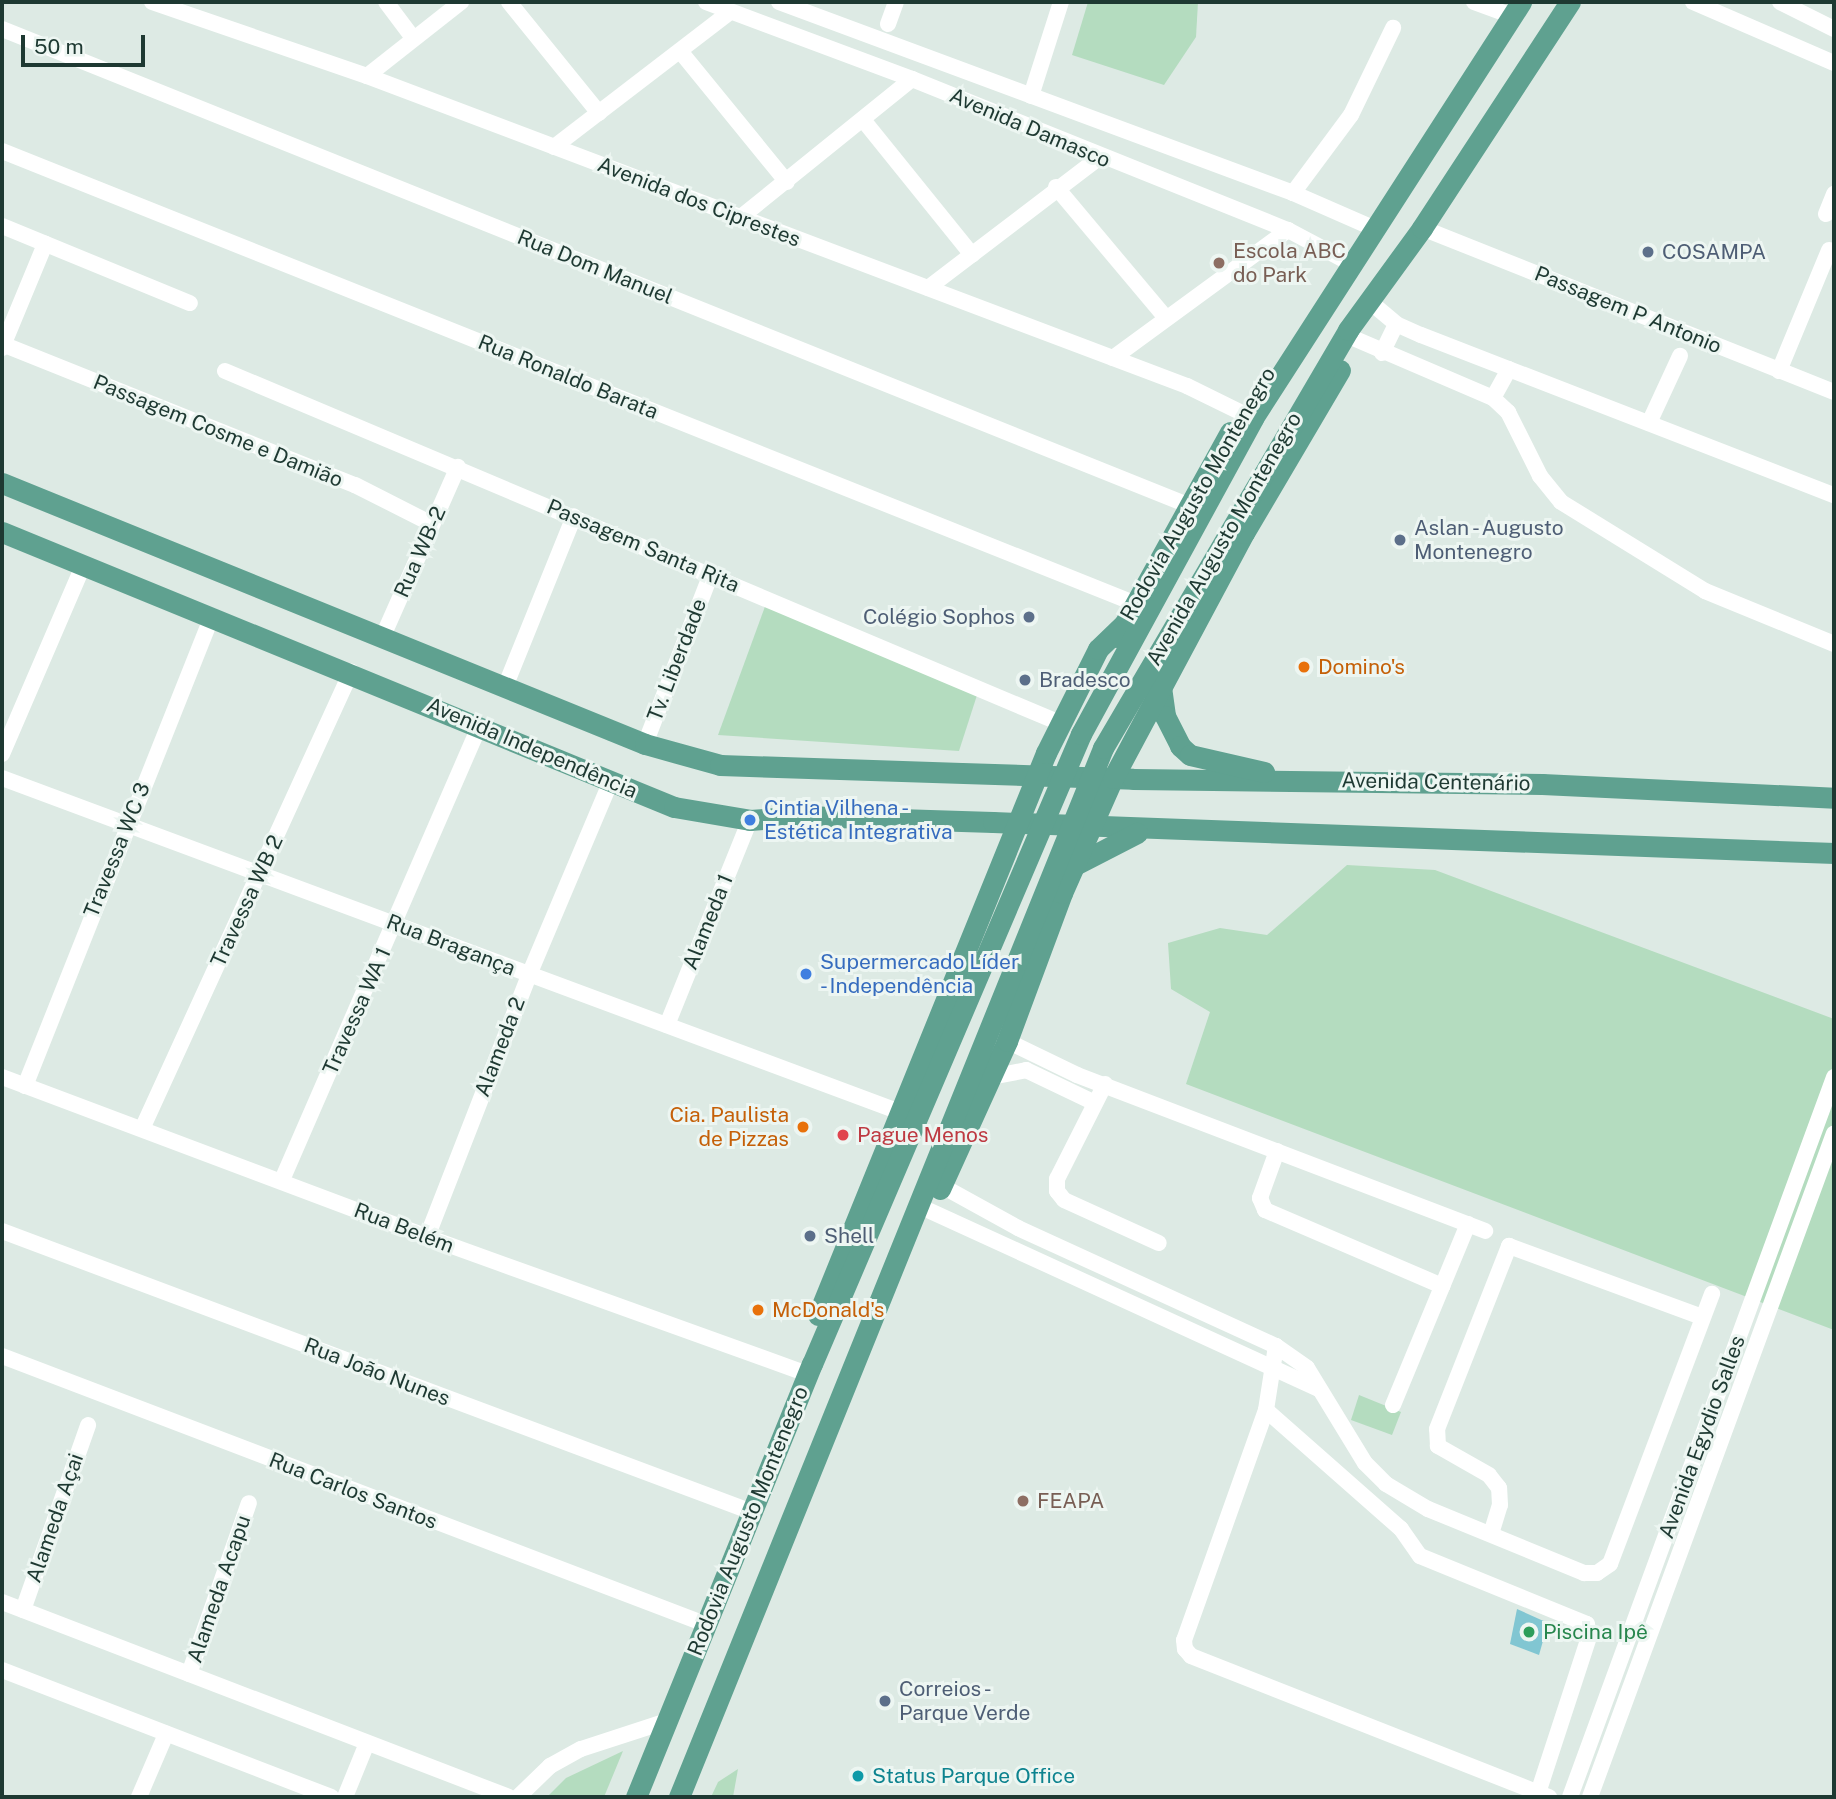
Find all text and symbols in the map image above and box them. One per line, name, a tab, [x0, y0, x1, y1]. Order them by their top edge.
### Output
scale bar	[24, 21, 149, 65]
text: 50 m	[34, 34, 84, 59]
street label: Avenida Damasco	[946, 83, 1114, 173]
street label: Avenida dos Ciprestes	[594, 152, 804, 252]
street label: Rua Dom Manuel	[514, 224, 676, 310]
place label: Escola ABC do Park	[1233, 238, 1346, 288]
place label: COSAMPA	[1662, 239, 1766, 265]
marker: COSAMPA	[1640, 244, 1656, 260]
marker: Escola ABC do Park	[1211, 255, 1227, 271]
street label: Passagem P Antonio	[1531, 261, 1725, 359]
street label: Rua Ronaldo Barata	[474, 329, 662, 425]
street label: Rodovia Augusto Montenegro	[1115, 363, 1281, 625]
street label: Passagem Cosme e Damião	[89, 369, 347, 493]
street label: Avenida Augusto Montenegro	[1141, 408, 1307, 670]
street label: Passagem Santa Rita	[543, 494, 743, 598]
street label: Rua WB-2	[389, 502, 451, 602]
place label: Aslan - Augusto Montenegro	[1414, 515, 1569, 565]
marker: Aslan - Augusto Montenegro	[1392, 532, 1408, 548]
street label: Tv. Liberdade	[642, 595, 712, 725]
place label: Colégio Sophos	[863, 604, 1015, 630]
marker: Colégio Sophos	[1021, 609, 1037, 625]
place label: Domino's	[1318, 654, 1405, 680]
marker: Domino's	[1296, 659, 1312, 675]
place label: Bradesco	[1039, 667, 1131, 693]
marker: Bradesco	[1017, 672, 1033, 688]
street label: Avenida Independência	[423, 692, 641, 804]
street label: Avenida Centenário	[1341, 768, 1531, 796]
street label: Travessa WC 3	[78, 779, 156, 921]
place label: Cintia Vilhena - Estética Integrativa	[764, 795, 953, 845]
marker: Cintia Vilhena - Estética Integrativa	[742, 812, 758, 828]
street label: Travessa WB 2	[205, 831, 289, 971]
street label: Alameda 1	[677, 871, 739, 973]
street label: Rua Bragança	[383, 909, 519, 981]
street label: Travessa WA 1	[318, 943, 396, 1079]
place label: Supermercado Líder - Independência	[820, 949, 1019, 999]
marker: Supermercado Líder - Independência	[798, 966, 814, 982]
street label: Alameda 2	[469, 994, 531, 1100]
place label: Cia. Paulista de Pizzas	[669, 1102, 789, 1152]
marker: Cia. Paulista de Pizzas	[795, 1119, 811, 1135]
place label: Pague Menos	[857, 1122, 989, 1148]
marker: Pague Menos	[835, 1127, 851, 1143]
street label: Rua Belém	[351, 1197, 457, 1259]
place label: Shell	[824, 1223, 874, 1249]
marker: Shell	[802, 1228, 818, 1244]
place label: McDonald's	[772, 1297, 884, 1323]
marker: McDonald's	[750, 1302, 766, 1318]
street label: Avenida Egydio Salles	[1654, 1332, 1750, 1542]
street label: Rua João Nunes	[301, 1333, 453, 1411]
street label: Rodovia Augusto Montenegro	[682, 1383, 814, 1659]
street label: Rua Carlos Santos	[265, 1447, 441, 1535]
street label: Alameda Açai	[21, 1450, 89, 1586]
place label: FEAPA	[1037, 1488, 1104, 1514]
marker: FEAPA	[1015, 1493, 1031, 1509]
street label: Alameda Acapu	[182, 1512, 256, 1666]
place label: Piscina Ipê	[1543, 1619, 1648, 1645]
marker: Piscina Ipê	[1521, 1624, 1537, 1640]
place label: Correios - Parque Verde	[899, 1676, 1031, 1726]
marker: Correios - Parque Verde	[877, 1693, 893, 1709]
place label: Status Parque Office	[872, 1763, 1075, 1789]
marker: Status Parque Office	[850, 1768, 866, 1784]

